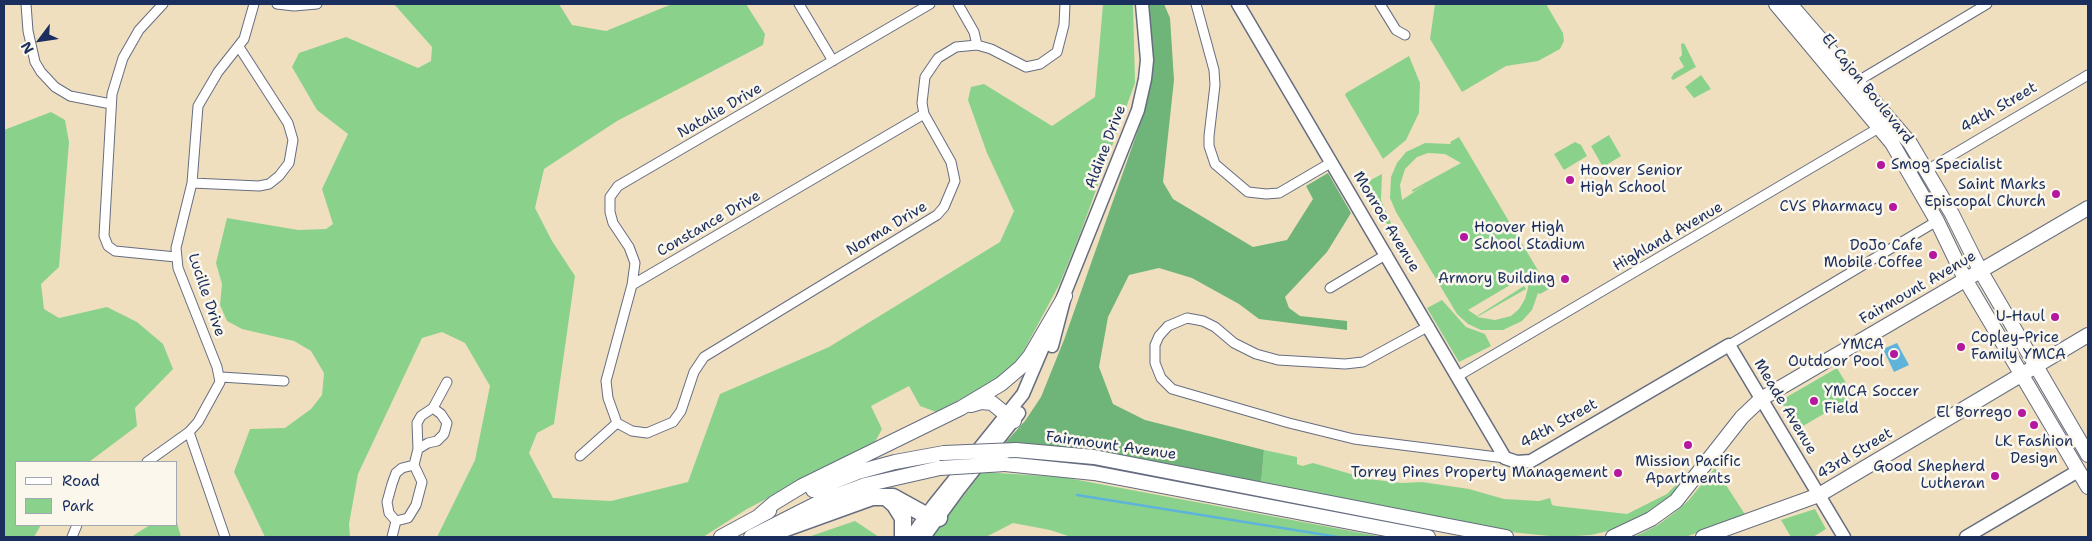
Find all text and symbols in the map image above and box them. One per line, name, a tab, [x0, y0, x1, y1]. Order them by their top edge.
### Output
north arrow	[15, 15, 65, 65]
street label: El Cajon Boulevard	[1817, 30, 1917, 148]
text: N	[17, 38, 38, 57]
street label: 44th Street	[1958, 79, 2040, 137]
street label: Natalie Drive	[675, 80, 765, 142]
street label: Aldine Drive	[1082, 103, 1130, 191]
place label: Smog Specialist	[1891, 156, 2003, 174]
marker: Smog Specialist	[1875, 159, 1887, 171]
place label: Hoover Senior High School	[1580, 162, 1683, 197]
street label: Monroe Avenue	[1349, 168, 1423, 276]
marker: Hoover Senior High School	[1564, 174, 1576, 186]
place label: Saint Marks Episcopal Church	[1924, 176, 2046, 211]
street label: Constance Drive	[654, 187, 764, 261]
marker: Saint Marks Episcopal Church	[2050, 188, 2062, 200]
street label: Norma Drive	[843, 198, 931, 260]
street label: Highland Avenue	[1610, 198, 1726, 276]
place label: CVS Pharmacy	[1780, 198, 1883, 216]
marker: CVS Pharmacy	[1887, 201, 1899, 213]
place label: Hoover High School Stadium	[1474, 219, 1585, 254]
marker: Hoover High School Stadium	[1458, 231, 1470, 243]
place label: DoJo Cafe Mobile Coffee	[1824, 237, 1923, 272]
street label: Fairmount Avenue	[1857, 247, 1979, 329]
marker: DoJo Cafe Mobile Coffee	[1927, 249, 1939, 261]
street label: Lucille Drive	[183, 251, 229, 339]
place label: Armory Building	[1438, 270, 1555, 288]
marker: Armory Building	[1559, 273, 1571, 285]
place label: U-Haul	[1996, 308, 2045, 326]
marker: U-Haul	[2049, 311, 2061, 323]
place label: Copley-Price Family YMCA	[1971, 329, 2066, 364]
place label: YMCA Outdoor Pool	[1788, 336, 1884, 371]
marker: Copley-Price Family YMCA	[1955, 341, 1967, 353]
marker: YMCA Outdoor Pool	[1888, 348, 1900, 360]
street label: Meade Avenue	[1750, 356, 1820, 458]
place label: YMCA Soccer Field	[1824, 383, 1919, 418]
street label: 44th Street	[1517, 395, 1601, 453]
marker: YMCA Soccer Field	[1808, 395, 1820, 407]
place label: El Borrego	[1936, 404, 2012, 422]
marker: El Borrego	[2016, 407, 2028, 419]
marker: LK Fashion Design	[2028, 419, 2040, 431]
street label: 43rd Street	[1814, 424, 1896, 484]
street label: Fairmount Avenue	[1045, 428, 1177, 464]
place label: LK Fashion Design	[1995, 433, 2073, 468]
marker: Mission Pacific Apartments	[1682, 439, 1694, 451]
place label: Mission Pacific Apartments	[1635, 453, 1741, 488]
place label: Good Shepherd Lutheran	[1873, 458, 1985, 493]
legend	[15, 461, 178, 526]
place label: Torrey Pines Property Management	[1351, 464, 1608, 482]
marker: Torrey Pines Property Management	[1612, 467, 1624, 479]
marker: Good Shepherd Lutheran	[1989, 470, 2001, 482]
text: Road	[62, 471, 100, 491]
text: Park	[62, 496, 94, 516]

